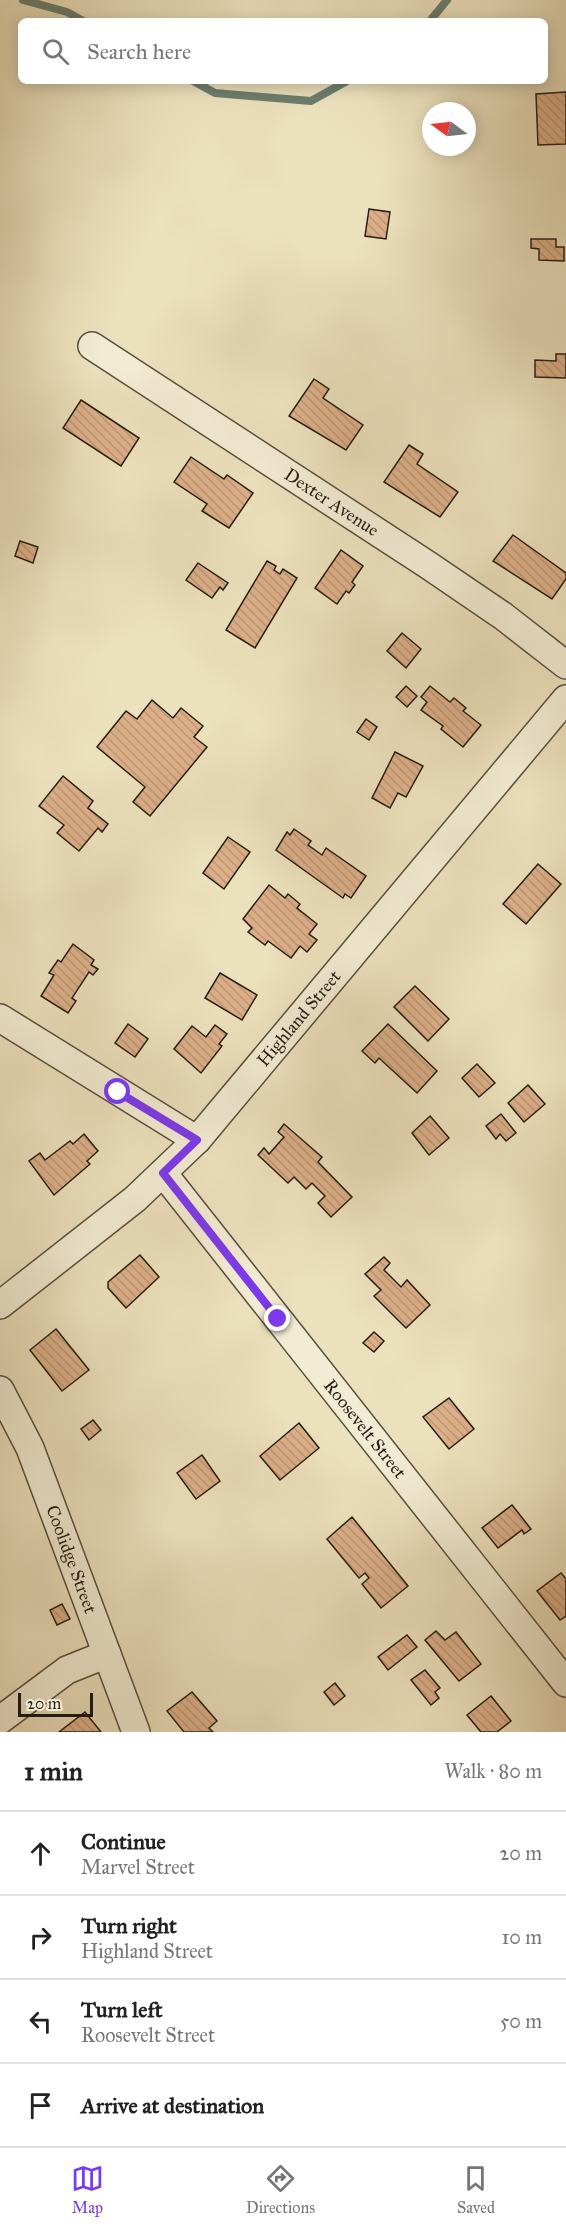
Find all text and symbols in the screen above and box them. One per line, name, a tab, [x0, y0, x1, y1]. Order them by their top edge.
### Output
search box	[18, 18, 548, 84]
icon: search	[39, 35, 72, 68]
text: Search here	[87, 38, 191, 65]
north arrow	[422, 102, 476, 156]
street label: Dexter Avenue	[280, 463, 383, 541]
street label: Highland Street	[252, 965, 346, 1071]
route start	[104, 1078, 130, 1104]
route end	[264, 1305, 290, 1331]
street label: Roosevelt Street	[319, 1375, 412, 1483]
street label: Coolidge Street	[41, 1502, 102, 1617]
scale bar	[18, 1690, 93, 1718]
text: 20 m	[27, 1694, 61, 1713]
text: 1 min	[24, 1755, 83, 1787]
text: Walk · 80 m	[444, 1759, 542, 1783]
text: Continue	[81, 1828, 166, 1855]
icon: ahead	[24, 1837, 57, 1870]
text: 20 m	[499, 1841, 542, 1865]
text: Marvel Street	[81, 1855, 195, 1879]
text: Turn right	[81, 1912, 177, 1939]
icon: right	[24, 1921, 57, 1954]
text: 10 m	[501, 1925, 542, 1949]
text: Highland Street	[81, 1939, 213, 1963]
text: Turn left	[81, 1996, 163, 2023]
icon: left	[24, 2005, 57, 2038]
text: 50 m	[500, 2009, 542, 2033]
text: Roosevelt Street	[81, 2023, 215, 2047]
icon: arrive	[24, 2089, 57, 2122]
text: Arrive at destination	[81, 2092, 264, 2119]
tab: Map	[71, 2162, 104, 2217]
tab: Directions	[246, 2162, 315, 2217]
tab: Saved	[457, 2162, 495, 2217]

